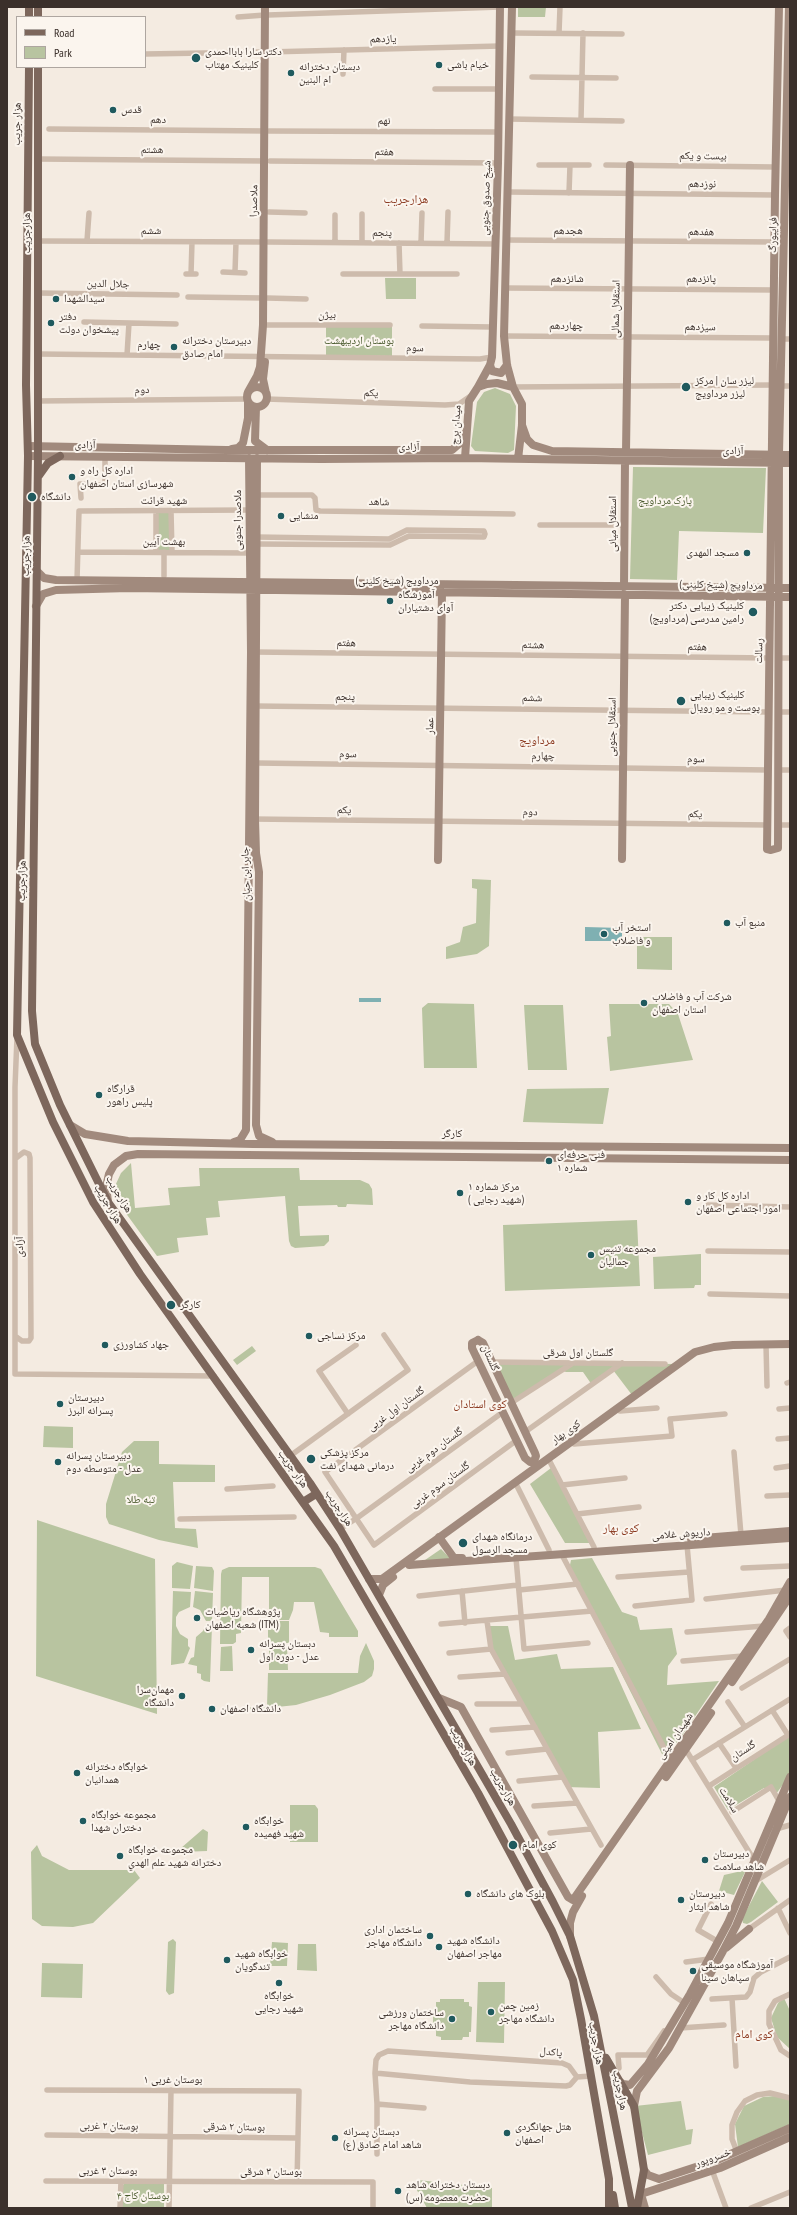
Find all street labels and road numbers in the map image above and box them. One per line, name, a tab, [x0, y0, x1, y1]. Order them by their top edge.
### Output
street label: یازدهم	[370, 32, 396, 46]
street label: هزار جریب	[10, 102, 24, 146]
street label: دهم	[150, 113, 166, 127]
street label: نهم	[377, 114, 391, 128]
street label: هشتم	[141, 143, 163, 157]
street label: هفتم	[374, 145, 394, 159]
street label: بیست و یکم	[679, 149, 727, 163]
street label: شیخ صدوق جنوبی	[478, 160, 494, 236]
street label: نوزدهم	[688, 177, 716, 191]
street label: ملاصدرا	[247, 185, 261, 217]
street label: هزارجریب	[20, 212, 34, 254]
street label: فرایبورگ	[766, 217, 780, 253]
street label: ششم	[141, 224, 161, 238]
street label: هجدهم	[553, 224, 583, 238]
street label: هفدهم	[688, 225, 714, 239]
street label: پنجم	[372, 226, 392, 240]
street label: شانزدهم	[550, 272, 584, 286]
street label: پانزدهم	[686, 272, 716, 286]
street label: جلال الدین	[86, 277, 130, 291]
street label: استقلال شمالی	[609, 280, 623, 338]
street label: بیژن	[318, 308, 336, 322]
street label: چهاردهم	[549, 319, 583, 333]
street label: سیزدهم	[684, 320, 716, 334]
street label: چهارم	[137, 338, 161, 352]
street label: سوم	[406, 341, 424, 355]
street label: دوم	[134, 383, 150, 397]
street label: یکم	[363, 386, 379, 400]
street label: میدان برج	[448, 405, 464, 445]
street label: آزادی	[74, 438, 96, 452]
street label: آزادی	[399, 440, 419, 454]
street label: آزادی	[723, 444, 743, 458]
street label: ملاصدرا جنوبی	[231, 490, 245, 550]
street label: شهید قرائت	[141, 494, 187, 508]
street label: شاهد	[368, 495, 390, 509]
street label: استقلال میانی	[606, 496, 620, 552]
street label: هزارجریب	[19, 535, 33, 577]
street label: بهشت آیین	[143, 535, 185, 549]
street label: مرداویج (شیخ کلینی)	[355, 574, 439, 588]
street label: مرداویج (شیخ کلینی)	[679, 578, 763, 592]
street label: هفتم	[336, 636, 356, 650]
street label: هشتم	[522, 638, 544, 652]
street label: رسالت	[752, 638, 766, 664]
street label: هفتم	[687, 640, 707, 654]
street label: پنجم	[335, 690, 355, 704]
street label: ششم	[522, 691, 542, 705]
street label: استقلال جنوبی	[605, 697, 619, 757]
street label: عمار	[423, 717, 437, 735]
street label: سوم	[339, 747, 357, 761]
street label: چهارم	[531, 749, 555, 763]
street label: سوم	[687, 752, 705, 766]
street label: یکم	[337, 803, 351, 817]
street label: دوم	[522, 805, 538, 819]
street label: یکم	[688, 807, 702, 821]
street label: جابر ابن حیان	[238, 847, 254, 901]
street label: هزارجریب	[15, 860, 29, 902]
street label: کارگر	[442, 1127, 462, 1141]
street label: هزارجریب	[103, 1173, 135, 1215]
street label: هزار جریب	[91, 1182, 125, 1226]
street label: آزادی	[13, 1237, 27, 1257]
street label: گلستان	[478, 1343, 502, 1373]
street label: گلستان اول شرقی	[543, 1346, 613, 1360]
street label: گلستان اول غربی	[365, 1384, 427, 1434]
street label: کوی بهار	[549, 1417, 583, 1447]
street label: گلستان دوم غربی	[403, 1425, 465, 1475]
street label: هزار جریب	[275, 1447, 311, 1491]
street label: گلستان سوم غربی	[408, 1459, 472, 1511]
street label: هزارجریب	[322, 1487, 356, 1529]
street label: داریوش غلامی	[651, 1525, 711, 1543]
street label: شهیدان امینی	[654, 1710, 696, 1762]
street label: هزار جریب	[446, 1724, 480, 1768]
street label: گلستان	[728, 1738, 758, 1764]
street label: هزارجریب	[487, 1766, 519, 1808]
street label: سلامت	[716, 1785, 742, 1815]
street label: هزار جریب	[586, 2020, 606, 2066]
street label: پاکدل	[539, 2044, 563, 2060]
street label: هزارجریب	[610, 2069, 630, 2111]
street label: بوستان غربی ۱	[144, 2073, 202, 2087]
street label: بوستان ۲ غربی	[79, 2119, 139, 2133]
street label: بوستان ۲ شرقی	[203, 2120, 265, 2134]
street label: خسروپور	[693, 2145, 733, 2171]
street label: بوستان ۳ غربی	[79, 2164, 137, 2178]
street label: بوستان ۳ شرقی	[240, 2165, 302, 2179]

